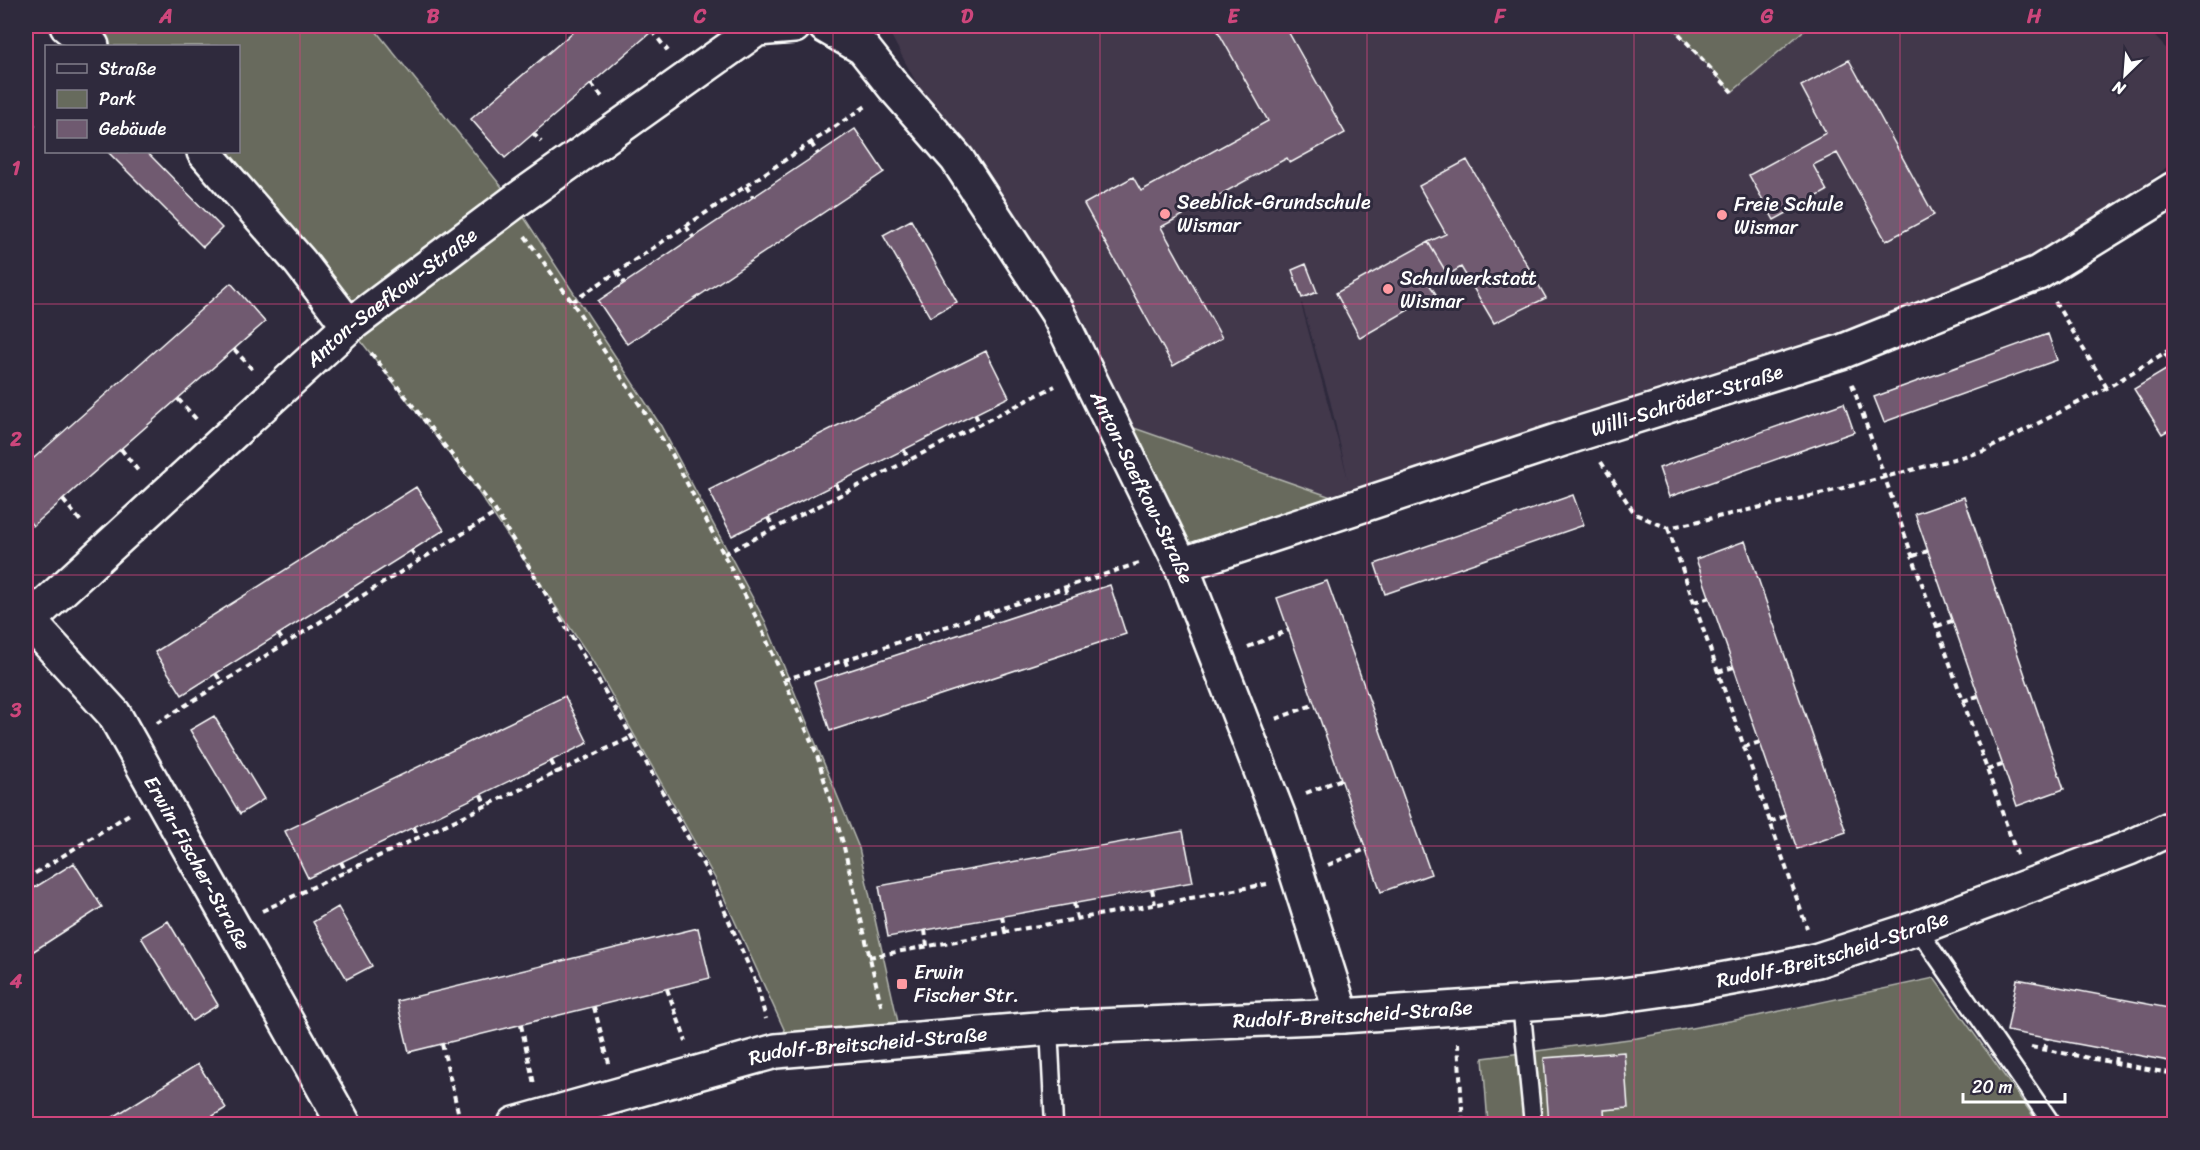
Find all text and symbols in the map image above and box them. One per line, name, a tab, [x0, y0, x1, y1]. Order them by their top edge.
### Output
text: A	[158, 0, 173, 34]
text: B	[427, 0, 440, 34]
text: C	[693, 0, 707, 34]
text: D	[961, 0, 974, 34]
text: E	[1227, 0, 1240, 34]
text: F	[1494, 0, 1507, 34]
text: G	[1760, 0, 1774, 34]
text: H	[2026, 0, 2042, 34]
legend	[45, 45, 240, 153]
north arrow	[2095, 45, 2155, 105]
text: Straße	[99, 53, 156, 85]
text: N	[2107, 72, 2131, 104]
text: Park	[99, 83, 136, 115]
text: Gebäude	[99, 113, 167, 145]
text: 1	[12, 151, 21, 186]
place label: Seeblick-Grundschule Wismar	[1177, 185, 1371, 243]
place label: Freie Schule Wismar	[1734, 187, 1843, 245]
marker: Seeblick-Grundschule Wismar	[1158, 207, 1172, 221]
marker: Freie Schule Wismar	[1715, 208, 1729, 222]
street label: Anton-Saefkow-Straße	[296, 218, 485, 376]
place label: Schulwerkstatt Wismar	[1400, 261, 1537, 319]
marker: Schulwerkstatt Wismar	[1381, 282, 1395, 296]
street label: Willi-Schröder-Straße	[1586, 354, 1788, 446]
street label: Anton-Saefkow-Straße	[1080, 384, 1204, 589]
text: 2	[9, 422, 22, 457]
text: 3	[10, 693, 22, 728]
street label: Erwin-Fischer-Straße	[134, 769, 261, 957]
street label: Rudolf-Breitscheid-Straße	[1714, 900, 1954, 998]
place label: Erwin Fischer Str.	[914, 955, 1019, 1013]
text: 4	[9, 964, 23, 999]
marker: Erwin Fischer Str.	[895, 977, 909, 991]
street label: Rudolf-Breitscheid-Straße	[1232, 989, 1474, 1038]
street label: Rudolf-Breitscheid-Straße	[744, 1016, 989, 1075]
scale bar	[1963, 1066, 2065, 1104]
text: 20 m	[1972, 1071, 2012, 1103]

